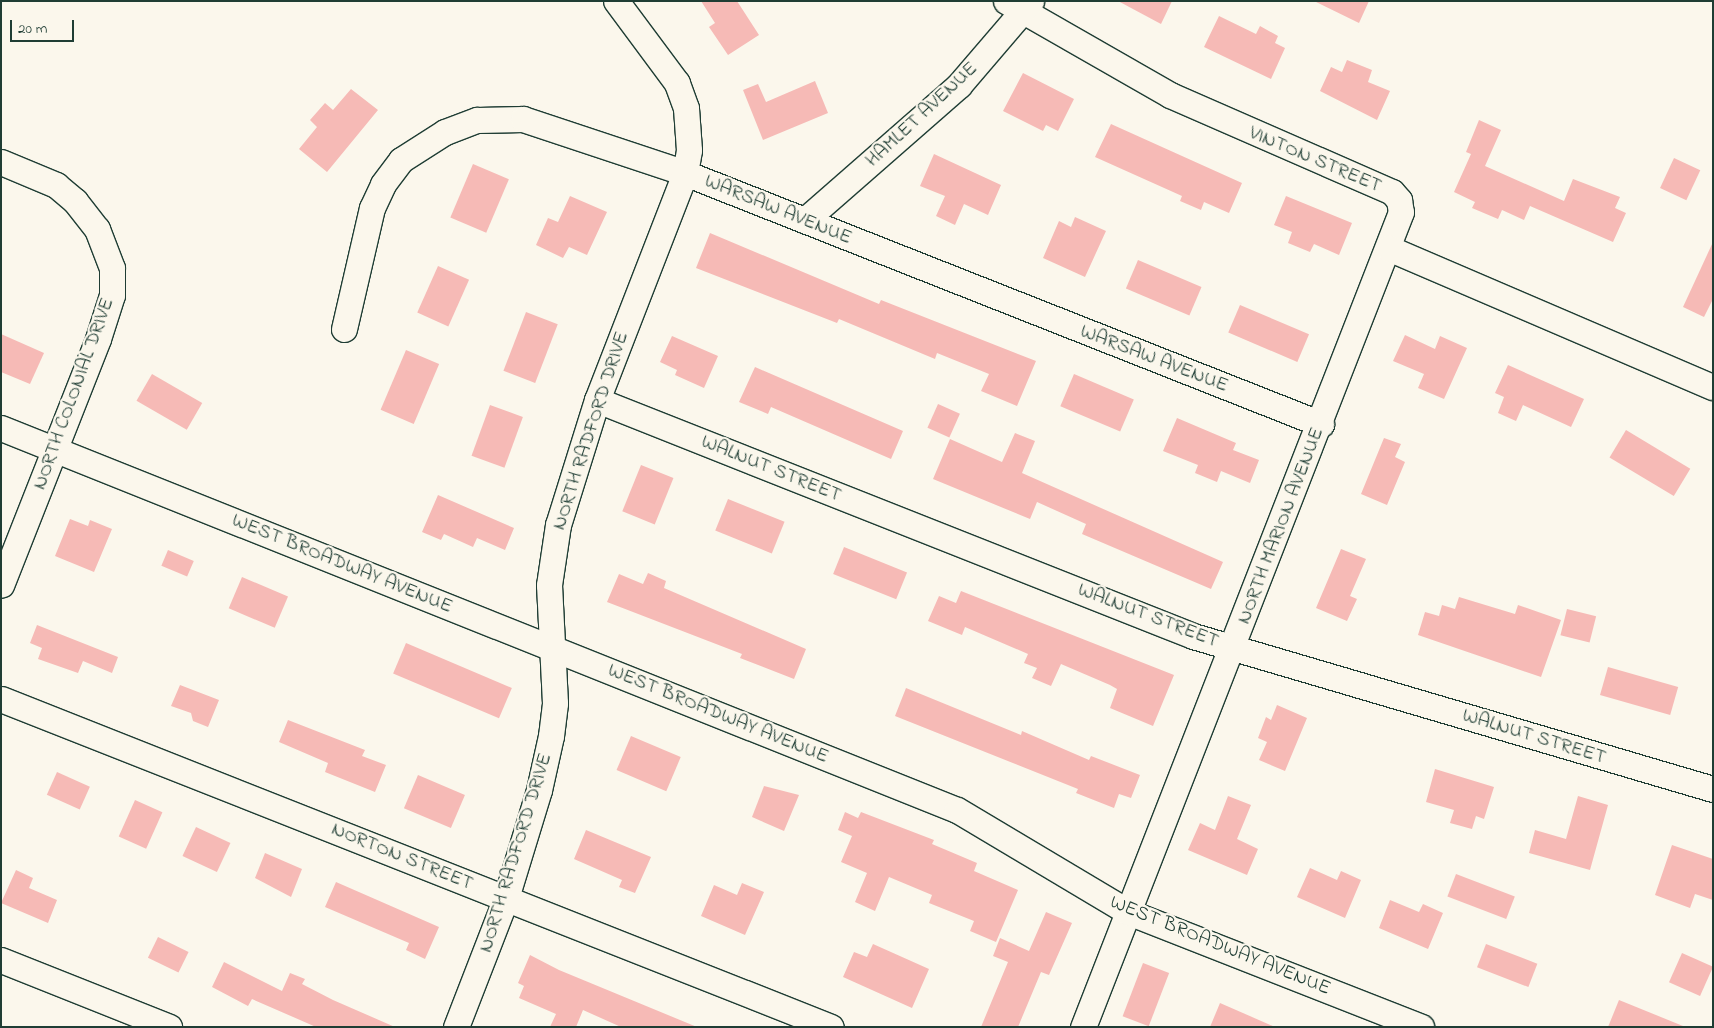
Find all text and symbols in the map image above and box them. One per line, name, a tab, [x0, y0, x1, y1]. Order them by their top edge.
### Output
scale bar	[12, 10, 76, 42]
text: 20 m	[18, 18, 47, 40]
street label: HAMLET AVENUE	[861, 57, 983, 173]
street label: VINTON STREET	[1245, 121, 1385, 199]
street label: WARSAW AVENUE	[701, 170, 855, 250]
street label: NORTH COLONIAL DRIVE	[28, 295, 120, 493]
street label: WARSAW AVENUE	[1077, 320, 1231, 398]
street label: NORTH RADFORD DRIVE	[548, 329, 634, 533]
street label: NORTH MARION AVENUE	[1232, 424, 1330, 628]
street label: WALNUT STREET	[697, 430, 845, 508]
street label: WEST BROADWAY AVENUE	[228, 509, 456, 619]
street label: WALNUT STREET	[1074, 578, 1222, 654]
street label: WEST BROADWAY AVENUE	[604, 659, 832, 769]
street label: WALNUT STREET	[1459, 704, 1609, 770]
street label: NORTH RADFORD DRIVE	[474, 750, 558, 956]
street label: NORTON STREET	[328, 818, 476, 896]
street label: WEST BROADWAY AVENUE	[1106, 891, 1334, 1001]

